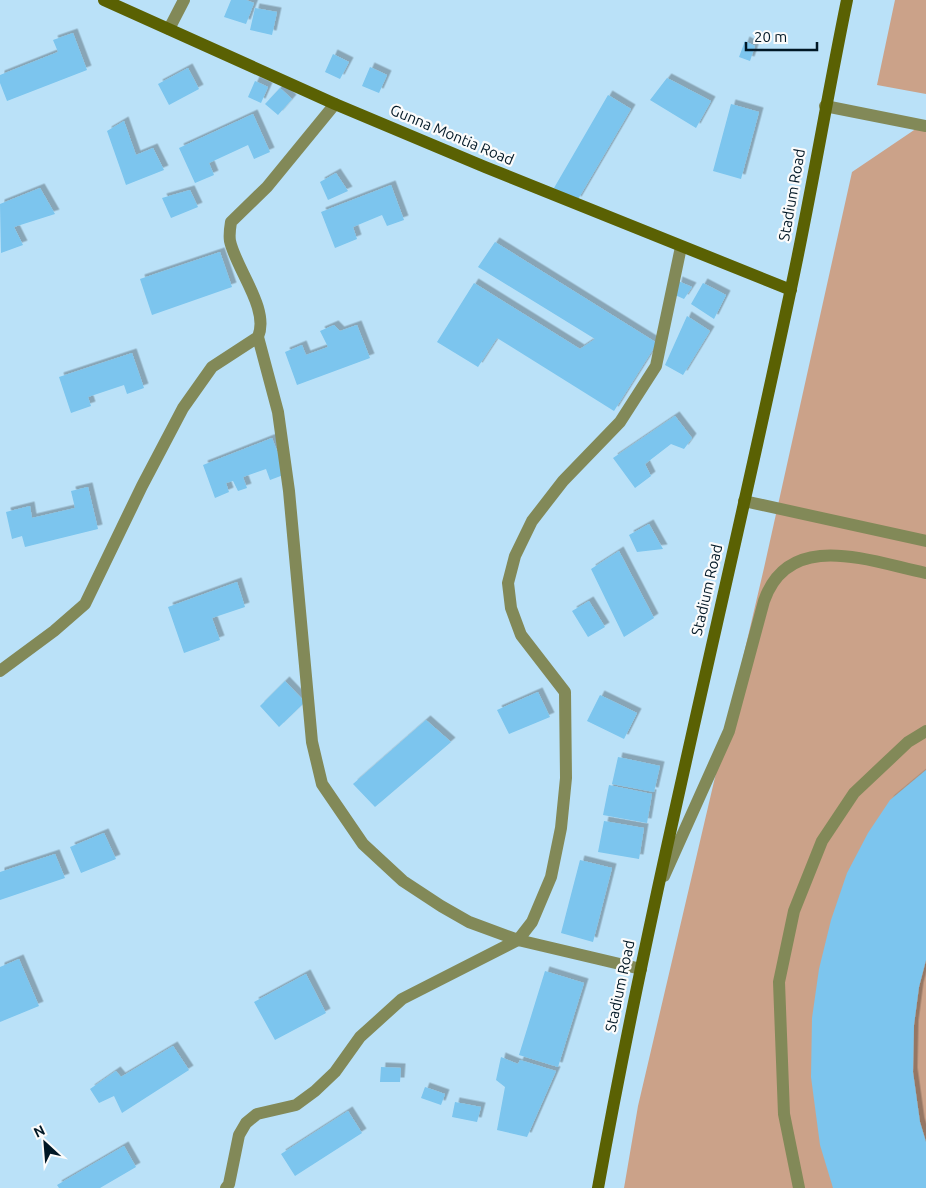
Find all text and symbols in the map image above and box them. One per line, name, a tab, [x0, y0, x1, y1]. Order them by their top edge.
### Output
scale bar	[746, 20, 817, 52]
text: 20 m	[754, 28, 787, 45]
street label: Gunna Montia Road	[388, 101, 516, 168]
street label: Stadium Road	[775, 147, 808, 242]
street label: Stadium Road	[688, 542, 725, 637]
street label: Stadium Road	[601, 938, 638, 1033]
north arrow	[20, 1118, 70, 1168]
text: N	[31, 1122, 48, 1141]

